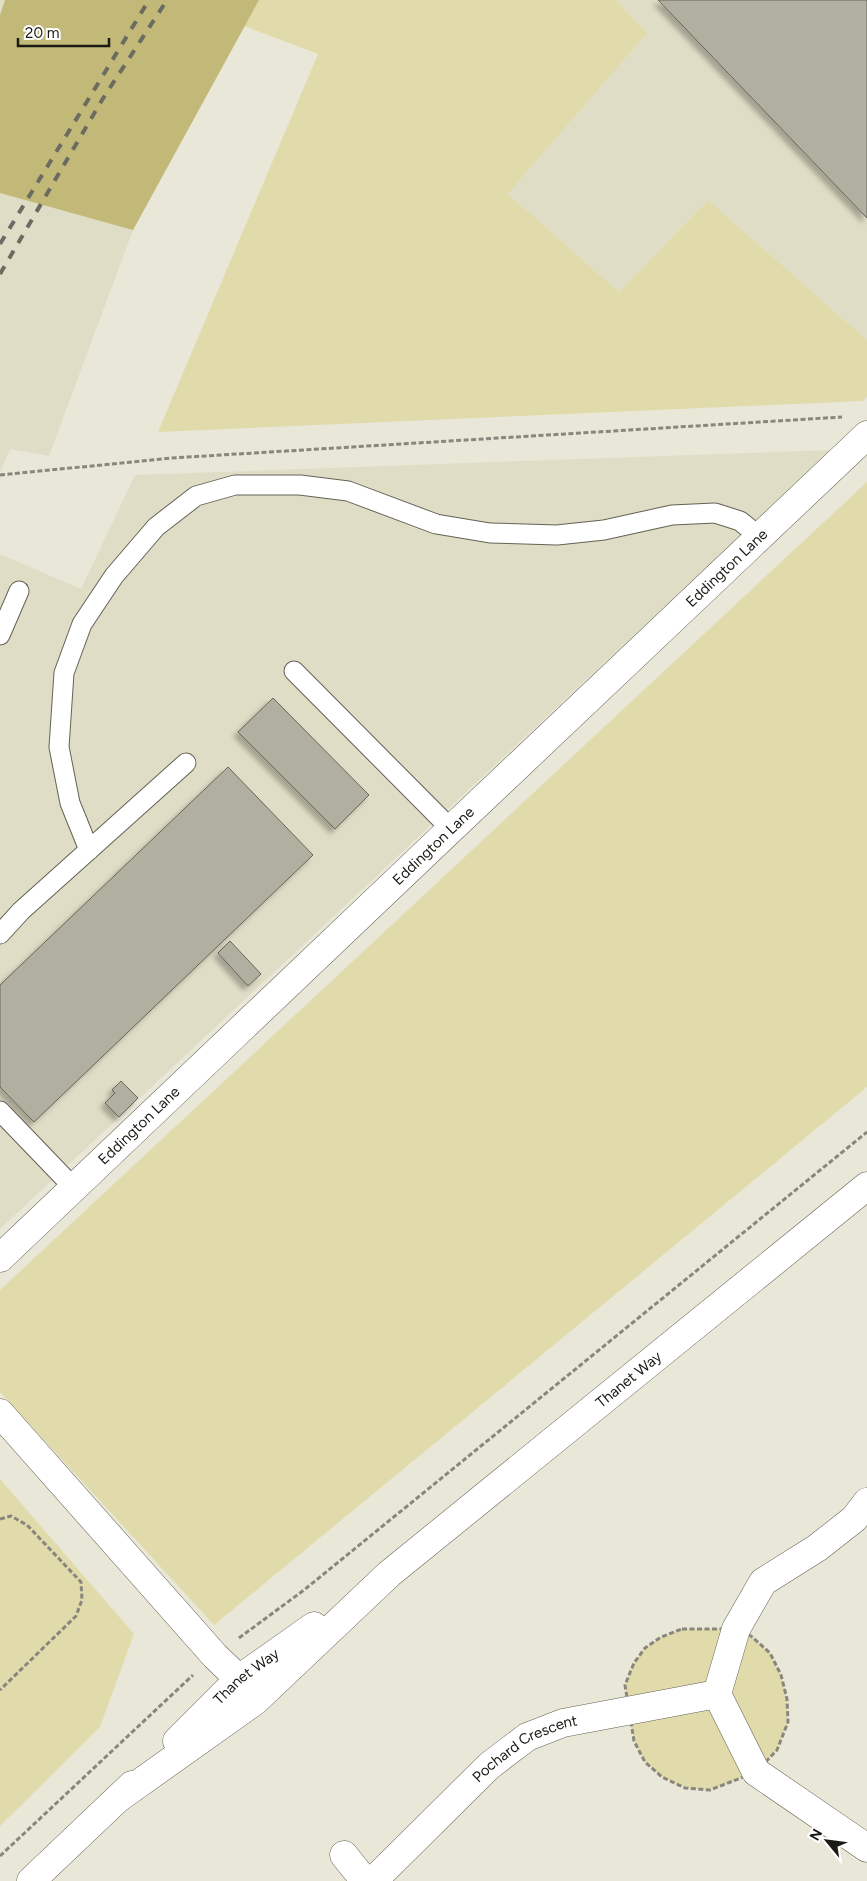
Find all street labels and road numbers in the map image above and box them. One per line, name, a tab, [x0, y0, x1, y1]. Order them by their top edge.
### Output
street label: Eddington Lane	[682, 525, 771, 611]
street label: Eddington Lane	[389, 803, 478, 889]
street label: Eddington Lane	[94, 1083, 183, 1169]
street label: Thanet Way	[592, 1347, 665, 1411]
street label: Thanet Way	[210, 1644, 283, 1708]
street label: Pochard Crescent	[469, 1711, 579, 1786]

